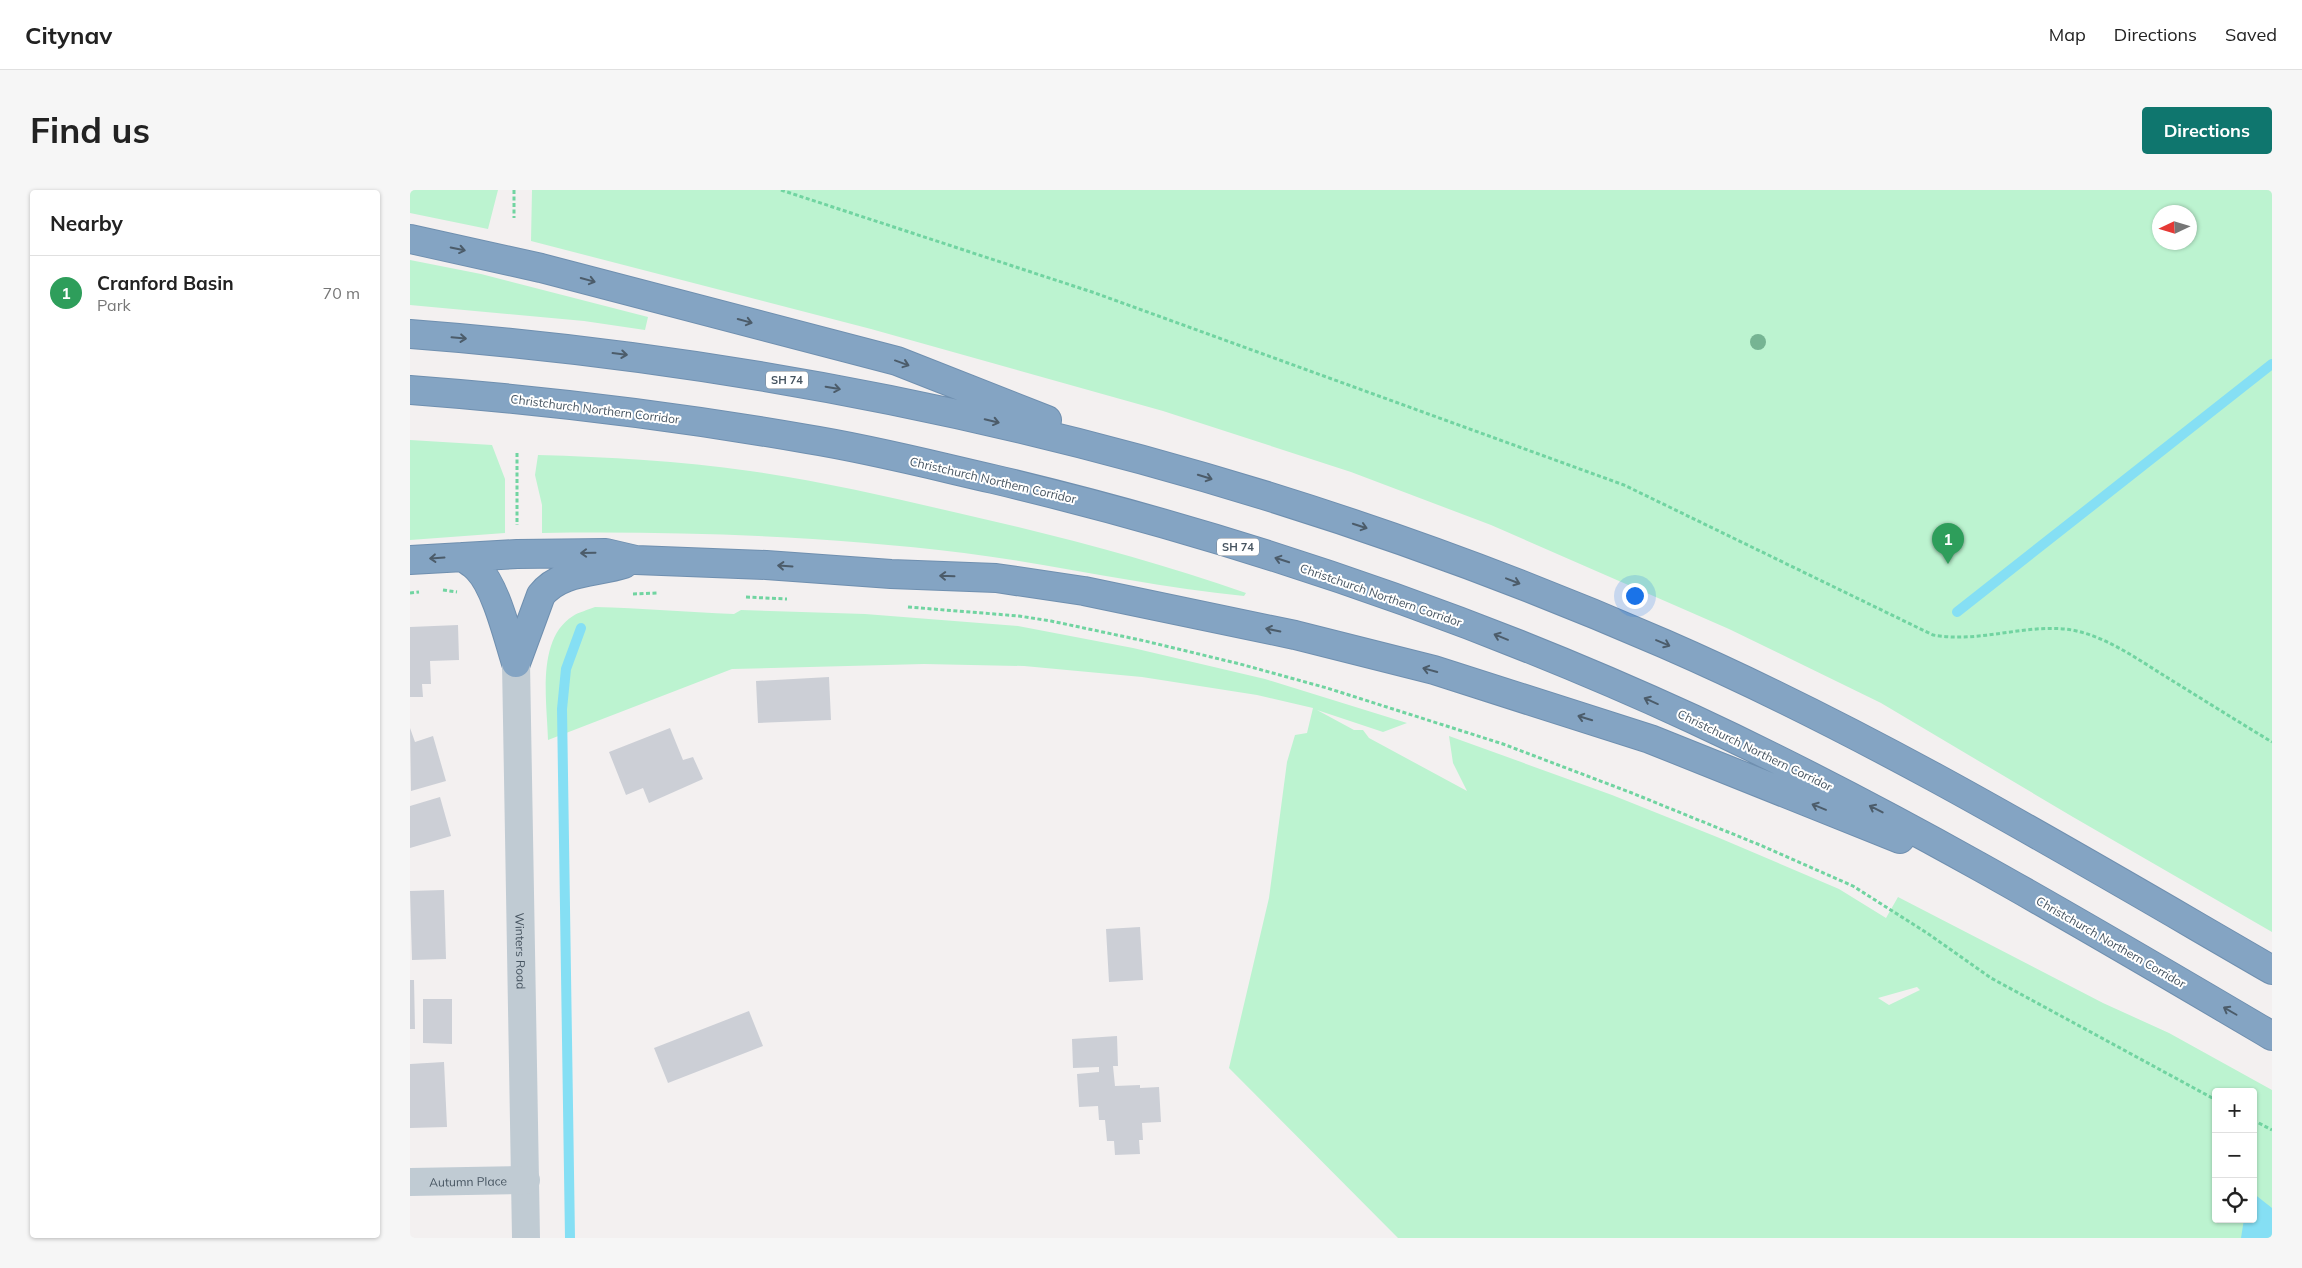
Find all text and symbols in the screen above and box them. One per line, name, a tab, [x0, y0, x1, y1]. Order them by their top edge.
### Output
text: Citynav	[25, 20, 112, 50]
text: Map	[2049, 23, 2086, 46]
text: Directions	[2114, 23, 2197, 46]
text: Saved	[2225, 23, 2277, 46]
button: Directions	[2142, 107, 2272, 154]
text: Find us	[30, 108, 150, 152]
north arrow	[2152, 205, 2197, 250]
text: Nearby	[50, 210, 123, 236]
one-way arrow	[449, 244, 465, 254]
text: Cranford Basin	[97, 271, 234, 295]
one-way arrow	[580, 276, 596, 285]
text: 1	[61, 283, 71, 303]
text: 70 m	[323, 283, 360, 303]
text: Park	[97, 295, 131, 315]
one-way arrow	[737, 317, 753, 326]
one-way arrow	[450, 333, 466, 342]
one-way arrow	[612, 349, 628, 359]
one-way arrow	[894, 359, 909, 368]
road number: SH 74	[766, 372, 808, 388]
one-way arrow	[824, 383, 840, 393]
street label: Christchurch Northern Corridor	[510, 391, 681, 427]
one-way arrow	[983, 417, 999, 426]
street label: Christchurch Northern Corridor	[908, 454, 1078, 507]
one-way arrow	[1196, 473, 1212, 483]
one-way arrow	[1351, 522, 1367, 531]
pin: 1	[1932, 523, 1964, 564]
road number: SH 74	[1217, 538, 1259, 556]
one-way arrow	[580, 548, 596, 558]
one-way arrow	[429, 554, 445, 563]
one-way arrow	[1274, 555, 1290, 565]
street label: Christchurch Northern Corridor	[1298, 560, 1464, 630]
one-way arrow	[777, 561, 793, 571]
one-way arrow	[939, 571, 956, 581]
one-way arrow	[1504, 577, 1520, 586]
your location	[1622, 583, 1648, 609]
one-way arrow	[1265, 625, 1281, 634]
one-way arrow	[1494, 632, 1509, 642]
one-way arrow	[1655, 639, 1670, 649]
one-way arrow	[1423, 664, 1439, 674]
one-way arrow	[1644, 695, 1659, 705]
street label: Christchurch Northern Corridor	[1675, 706, 1835, 794]
one-way arrow	[1578, 713, 1594, 723]
one-way arrow	[1812, 801, 1827, 811]
one-way arrow	[1869, 804, 1884, 813]
street label: Christchurch Northern Corridor	[2034, 893, 2189, 991]
street label: Winters Road	[513, 912, 529, 989]
one-way arrow	[2222, 1006, 2237, 1016]
map controls	[2212, 1088, 2257, 1223]
button: +	[2212, 1088, 2257, 1133]
button: −	[2212, 1133, 2257, 1178]
street label: Autumn Place	[429, 1173, 507, 1189]
button: locate	[2212, 1178, 2257, 1223]

